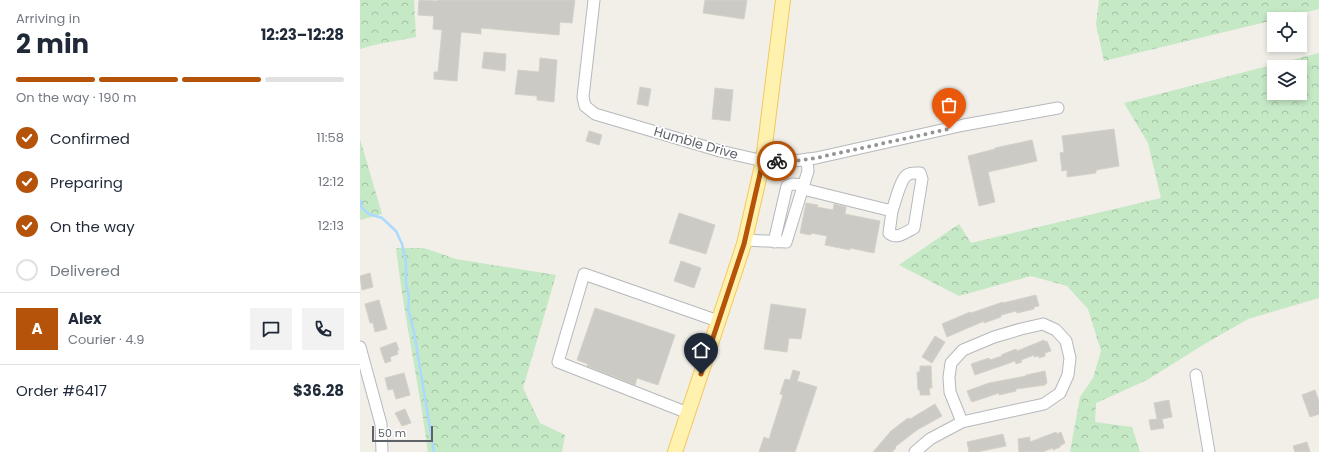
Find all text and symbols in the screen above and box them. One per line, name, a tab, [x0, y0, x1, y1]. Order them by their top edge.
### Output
text: Arriving in	[16, 9, 80, 28]
map controls	[1267, 12, 1307, 100]
button: locate	[1267, 12, 1307, 52]
text: 12:23–12:28	[261, 24, 344, 45]
text: 2 min	[16, 26, 89, 62]
button: layers	[1267, 60, 1307, 100]
text: On the way · 190 m	[16, 88, 136, 107]
pin	[932, 88, 966, 129]
icon: bag	[938, 94, 960, 116]
street label: Humble Drive	[652, 122, 740, 164]
icon: check	[16, 127, 38, 149]
text: Confirmed	[50, 128, 130, 149]
text: 11:58	[317, 128, 344, 147]
courier	[757, 141, 797, 181]
icon: bike	[766, 150, 788, 172]
icon: check	[16, 171, 38, 193]
text: Preparing	[50, 172, 123, 193]
text: 12:12	[318, 172, 344, 191]
icon: check	[16, 215, 38, 237]
text: On the way	[50, 216, 135, 237]
text: 12:13	[318, 216, 344, 235]
text: Delivered	[50, 260, 120, 281]
text: Alex	[68, 308, 102, 329]
button: chat	[250, 308, 292, 350]
button: phone	[302, 308, 344, 350]
text: A	[31, 318, 43, 339]
text: Courier · 4.9	[68, 330, 144, 349]
pin	[684, 333, 718, 374]
icon: home	[690, 339, 712, 361]
text: Order #6417	[16, 380, 107, 401]
text: $36.28	[293, 380, 344, 401]
scale bar	[372, 424, 433, 443]
text: 50 m	[378, 425, 406, 441]

